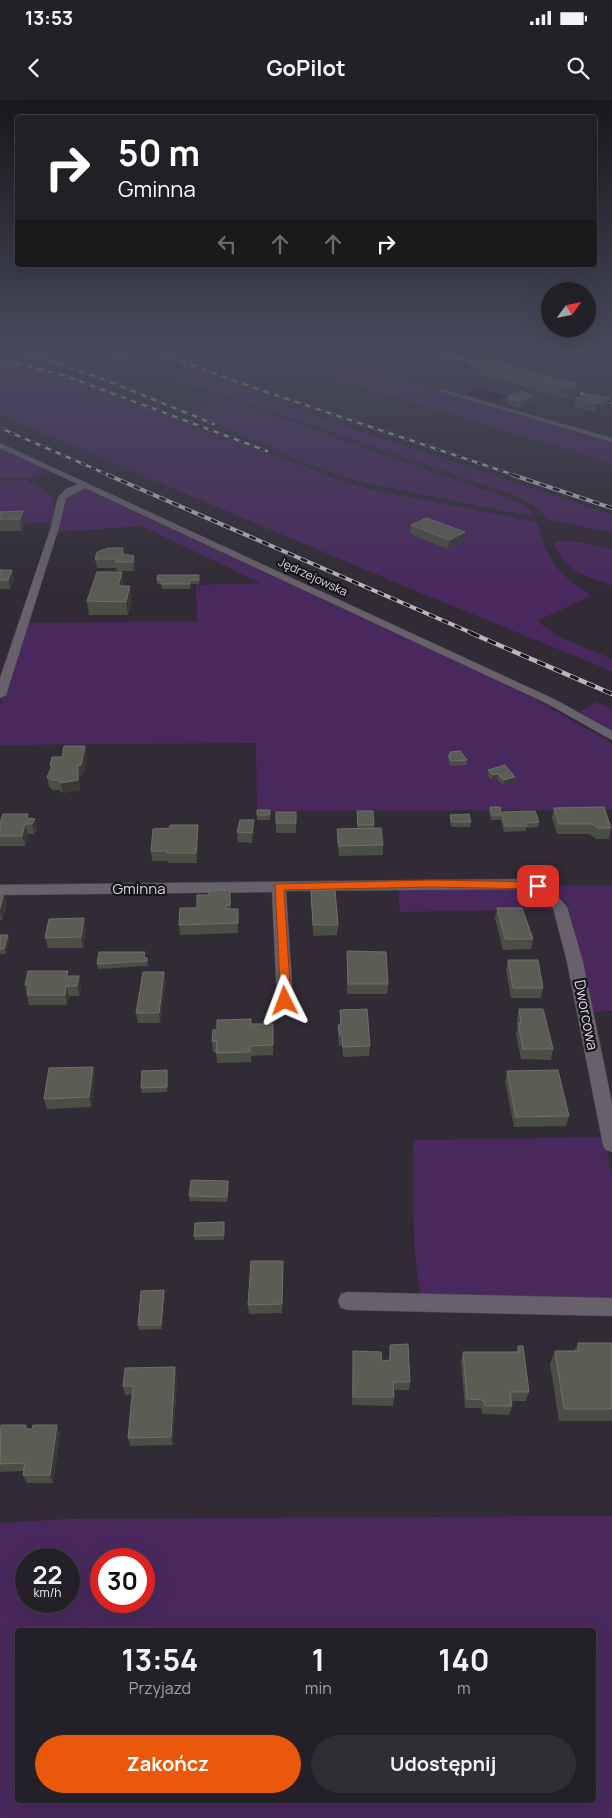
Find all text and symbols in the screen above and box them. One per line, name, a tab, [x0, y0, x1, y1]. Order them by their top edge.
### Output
text: 13:53	[25, 5, 73, 31]
text: GoPilot	[266, 53, 346, 83]
icon: back	[20, 54, 48, 82]
icon: search	[564, 54, 592, 82]
text: 50 m	[118, 129, 200, 177]
icon: right	[35, 135, 100, 200]
text: Gminna	[118, 174, 196, 204]
icon: left	[213, 230, 241, 258]
icon: ahead	[266, 230, 294, 258]
icon: ahead	[319, 230, 347, 258]
icon: right	[372, 230, 400, 258]
north arrow	[541, 282, 596, 338]
map controls	[541, 282, 596, 337]
street label: Jędrzejowska	[276, 553, 351, 600]
pin	[517, 865, 559, 907]
icon: arrive	[524, 872, 552, 900]
street label: Gminna	[113, 878, 165, 899]
position arrow	[258, 974, 310, 1026]
street label: Dworcowa	[569, 978, 604, 1052]
speed limit sign: 30	[90, 1548, 155, 1613]
text: 22	[33, 1557, 62, 1592]
text: km/h	[34, 1584, 61, 1601]
text: 13:54	[122, 1639, 198, 1680]
text: 1	[312, 1639, 325, 1680]
text: 140	[438, 1639, 489, 1680]
text: Przyjazd	[129, 1677, 191, 1699]
text: min	[305, 1677, 332, 1699]
text: m	[457, 1677, 471, 1699]
button: Zakończ	[35, 1735, 301, 1793]
button: Udostępnij	[311, 1735, 576, 1793]

